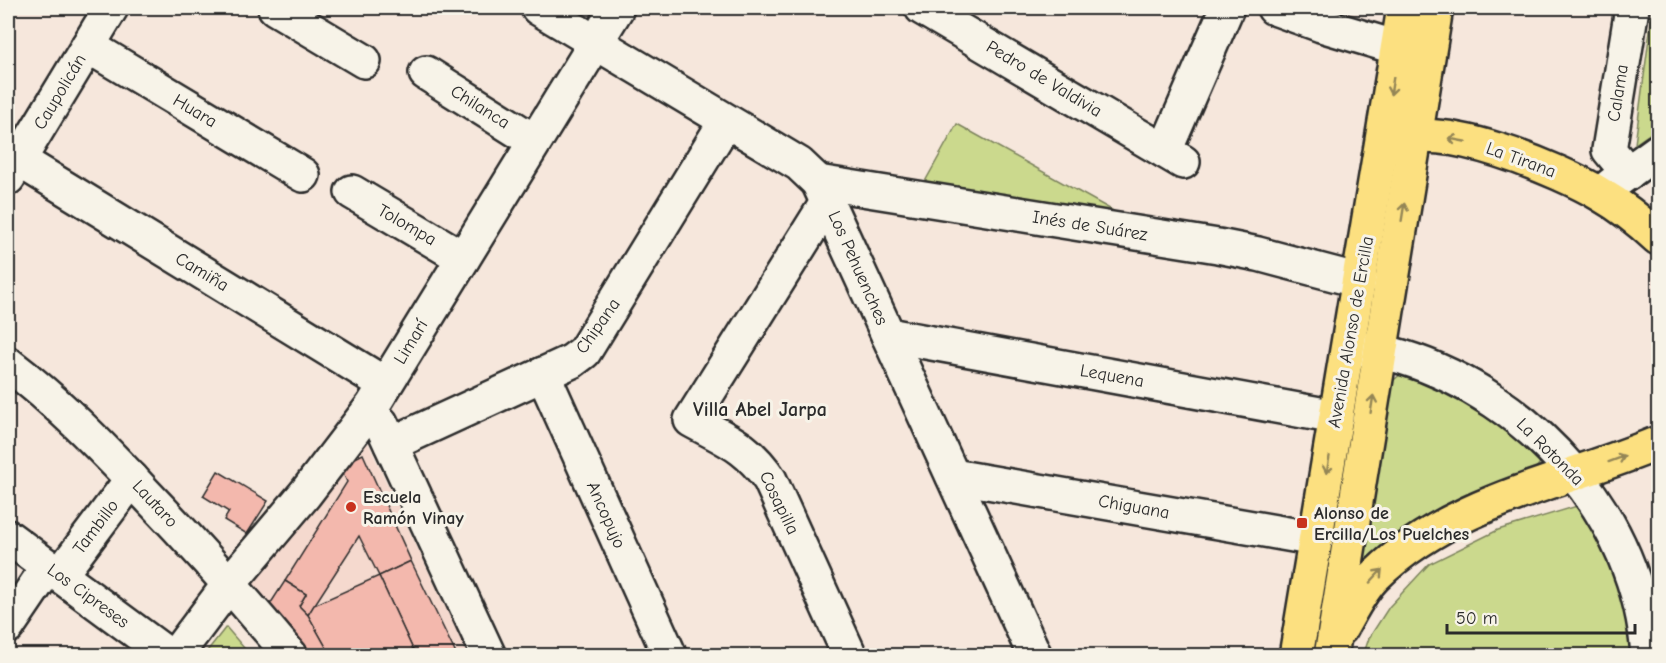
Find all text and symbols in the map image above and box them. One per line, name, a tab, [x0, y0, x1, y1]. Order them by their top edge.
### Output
street label: Pedro de Valdivia	[982, 36, 1106, 122]
street label: Caupolicán	[29, 50, 91, 134]
street label: Calama	[1603, 63, 1633, 123]
one-way arrow	[1386, 76, 1397, 95]
street label: Chilanca	[446, 81, 514, 133]
street label: Huara	[169, 90, 221, 132]
one-way arrow	[1448, 134, 1468, 145]
street label: La Tirana	[1483, 138, 1559, 182]
street label: Tolompa	[374, 200, 440, 250]
one-way arrow	[1398, 202, 1409, 222]
street label: Inés de Suárez	[1031, 207, 1149, 245]
street label: Los Pehuenches	[823, 208, 893, 328]
street label: Avenida Alonso de Ercilla	[1324, 234, 1378, 430]
street label: Camiña	[171, 248, 233, 296]
street label: Chipana	[571, 294, 625, 358]
street label: Limarí	[390, 315, 433, 368]
street label: Lequena	[1078, 360, 1146, 392]
one-way arrow	[1367, 395, 1378, 414]
district label: Villa Abel Jarpa	[693, 398, 827, 421]
street label: La Rotonda	[1512, 414, 1588, 490]
one-way arrow	[1607, 453, 1626, 464]
one-way arrow	[1323, 454, 1334, 474]
street label: Cosapilla	[755, 468, 803, 538]
street label: Lautaro	[128, 476, 182, 532]
street label: Ancopujo	[582, 478, 630, 552]
place label: Escuela Ramón Vinay	[363, 487, 464, 529]
street label: Chiguana	[1097, 490, 1171, 524]
street label: Tambillo	[69, 496, 123, 558]
marker: Escuela Ramón Vinay	[344, 500, 358, 514]
place label: Alonso de Ercilla/Los Puelches	[1314, 503, 1470, 545]
marker: Alonso de Ercilla/Los Puelches	[1295, 516, 1309, 530]
street label: Los Cipreses	[43, 559, 133, 633]
one-way arrow	[1369, 569, 1383, 584]
scale bar	[1447, 597, 1634, 635]
text: 50 m	[1456, 608, 1498, 629]

